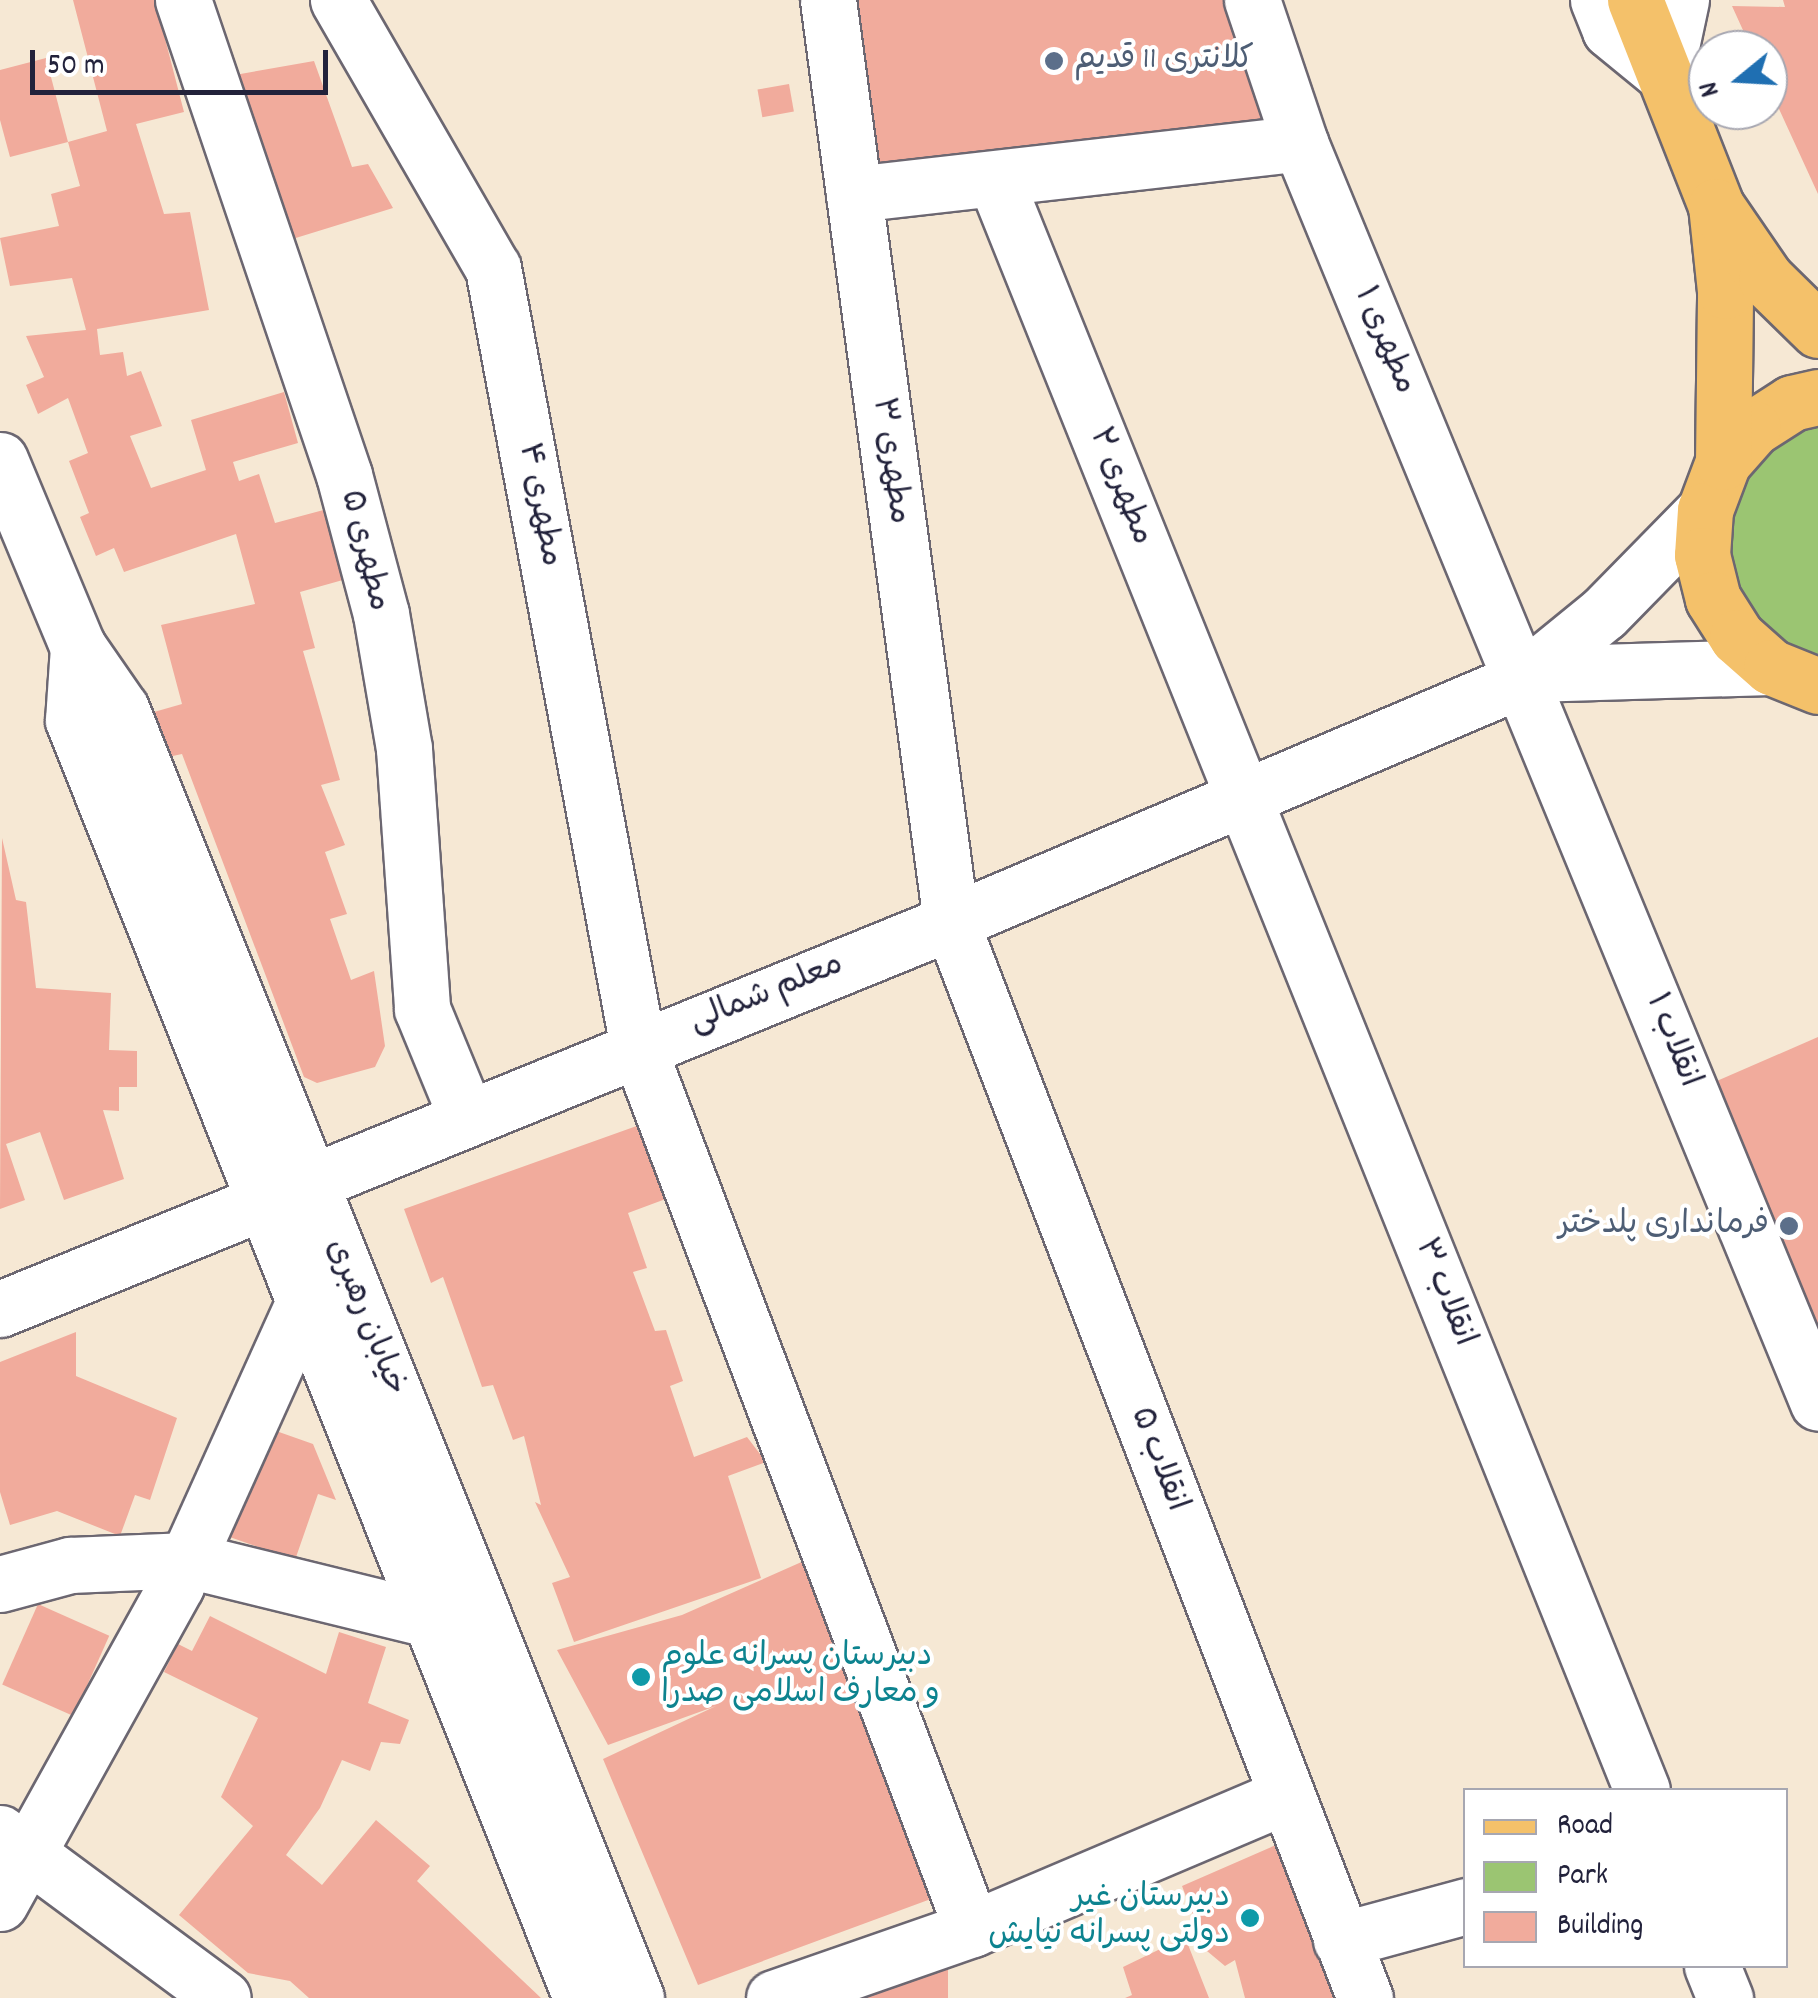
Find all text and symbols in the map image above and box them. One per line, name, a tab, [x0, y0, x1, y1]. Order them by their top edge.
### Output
scale bar	[35, 30, 332, 92]
north arrow	[1688, 30, 1788, 130]
place label: کلانتری 11 قدیم	[1074, 42, 1254, 80]
text: 50 m	[47, 46, 105, 89]
marker: کلانتری 11 قدیم	[1043, 50, 1065, 72]
text: N	[1690, 76, 1733, 101]
street label: مطهری ۱	[1343, 282, 1423, 400]
street label: مطهری ۳	[861, 395, 917, 527]
street label: مطهری ۲	[1078, 423, 1160, 551]
street label: مطهری ۴	[507, 440, 569, 570]
street label: مطهری ۵	[329, 487, 397, 615]
street label: معلم شمالی	[685, 947, 849, 1043]
street label: انقلاب ۱	[1635, 988, 1707, 1094]
place label: فرمانداری پلدختر	[1558, 1207, 1769, 1245]
marker: فرمانداری پلدختر	[1778, 1215, 1800, 1237]
street label: خیابان رهبری	[315, 1234, 413, 1402]
street label: انقلاب ۳	[1404, 1234, 1482, 1352]
street label: انقلاب ۵	[1120, 1402, 1194, 1518]
place label: دبیرستان پسرانه علوم و معارف اسلامی صدرا	[661, 1640, 940, 1715]
marker: دبیرستان پسرانه علوم و معارف اسلامی صدرا	[630, 1666, 652, 1688]
legend	[1463, 1788, 1788, 1968]
text: Road	[1557, 1806, 1613, 1849]
text: Park	[1557, 1856, 1608, 1899]
place label: دبیرستان غیر دولتی پسرانه نیایش	[988, 1881, 1230, 1956]
text: Building	[1557, 1906, 1643, 1949]
marker: دبیرستان غیر دولتی پسرانه نیایش	[1239, 1907, 1261, 1929]

